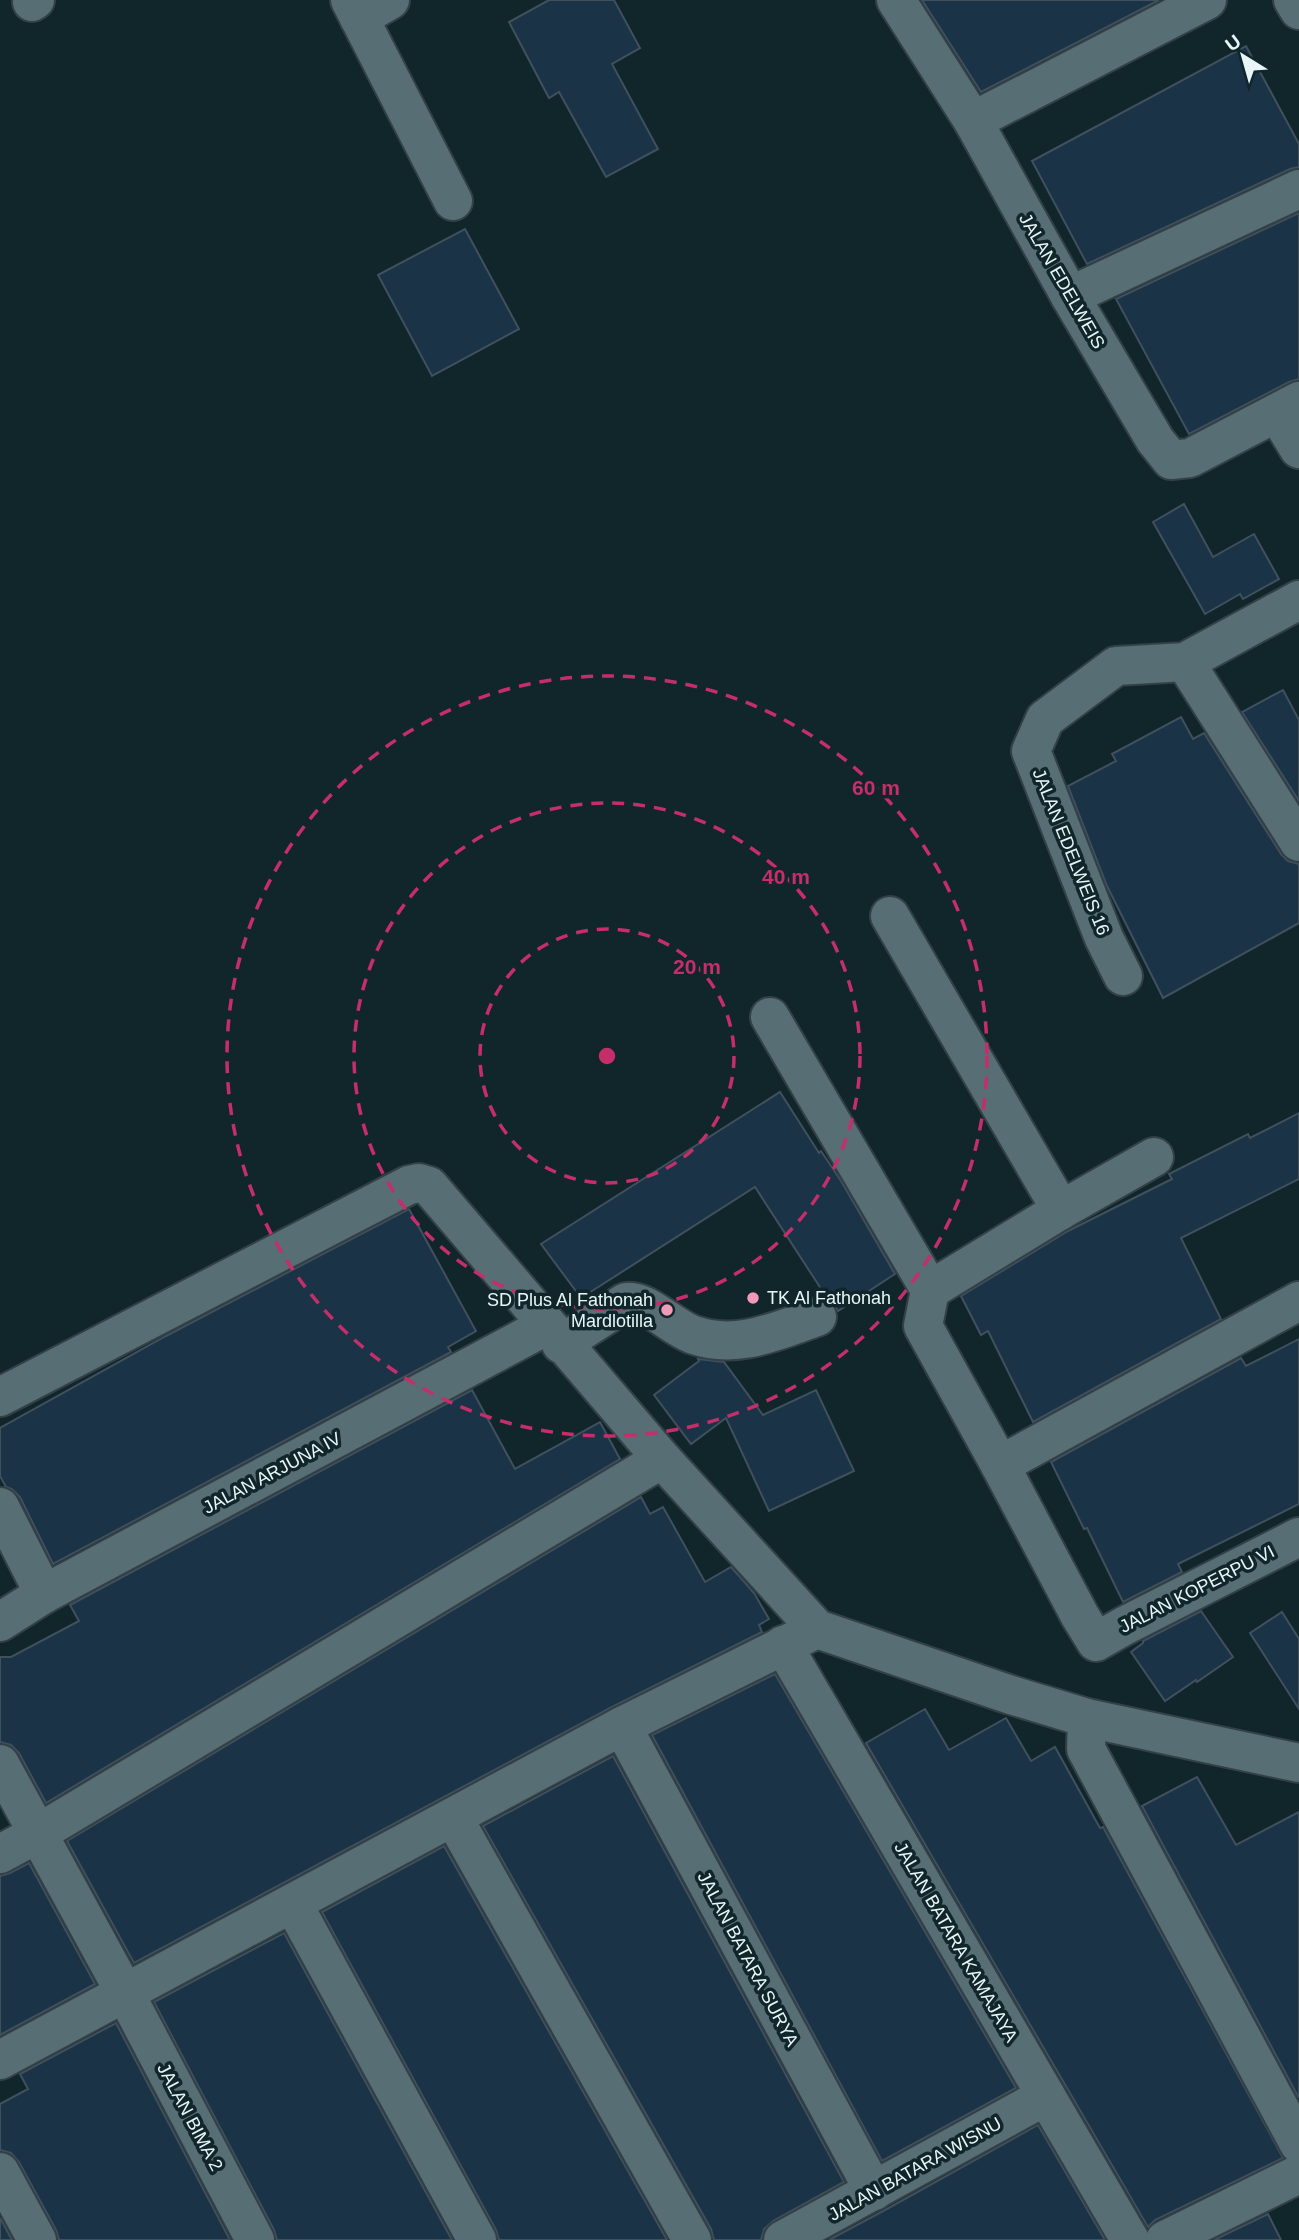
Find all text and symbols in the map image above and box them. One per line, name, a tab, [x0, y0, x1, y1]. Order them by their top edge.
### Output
north arrow	[1208, 21, 1278, 91]
text: U	[1221, 30, 1245, 55]
street label: JALAN EDELWEIS	[1015, 210, 1109, 352]
street label: JALAN EDELWEIS 16	[1028, 766, 1114, 938]
text: 60 m	[852, 776, 900, 799]
text: 40 m	[762, 865, 810, 888]
text: 20 m	[673, 955, 721, 978]
centre of rings	[595, 1044, 619, 1068]
place label: TK Al Fathonah	[767, 1288, 891, 1308]
place label: SD Plus Al Fathonah Mardlotilla	[487, 1290, 654, 1331]
marker: TK Al Fathonah	[745, 1290, 761, 1306]
marker: SD Plus Al Fathonah Mardlotilla	[659, 1302, 675, 1318]
street label: JALAN ARJUNA IV	[200, 1428, 344, 1518]
street label: JALAN KOPERPU VI	[1116, 1541, 1278, 1637]
street label: JALAN BATARA KAMAJAYA	[890, 1838, 1022, 2046]
street label: JALAN BATARA SURYA	[693, 1868, 803, 2050]
street label: JALAN BIMA 2	[153, 2060, 227, 2174]
street label: JALAN BATARA WISNU	[825, 2113, 1005, 2225]

